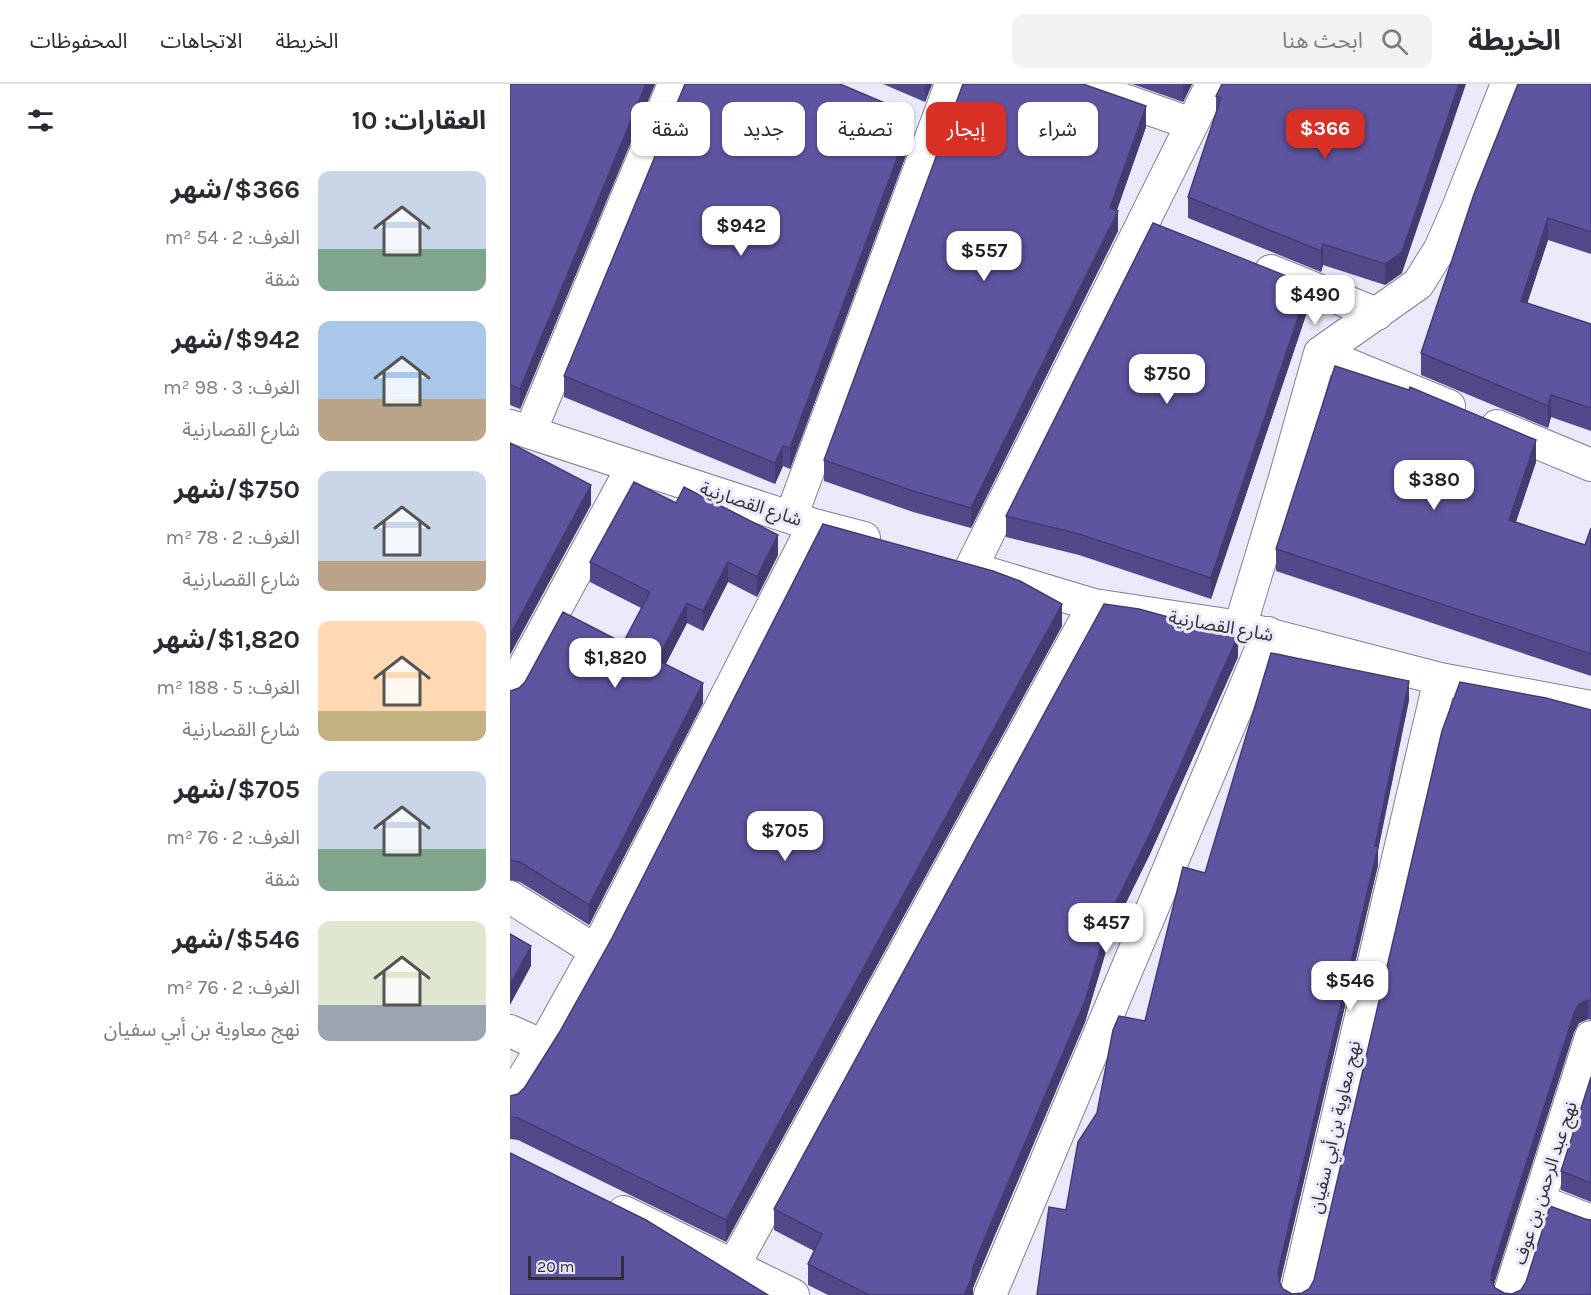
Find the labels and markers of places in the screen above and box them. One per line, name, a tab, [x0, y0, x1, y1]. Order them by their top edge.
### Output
pin: $366	[1289, 109, 1361, 160]
pin: $942	[705, 206, 777, 257]
pin: $557	[948, 231, 1020, 282]
pin: $490	[1279, 275, 1351, 326]
pin: $750	[1131, 354, 1203, 405]
pin: $380	[1398, 460, 1470, 511]
pin: $1,820	[566, 638, 664, 689]
pin: $705	[749, 811, 821, 862]
pin: $457	[1070, 903, 1142, 954]
pin: $546	[1314, 961, 1386, 1012]

